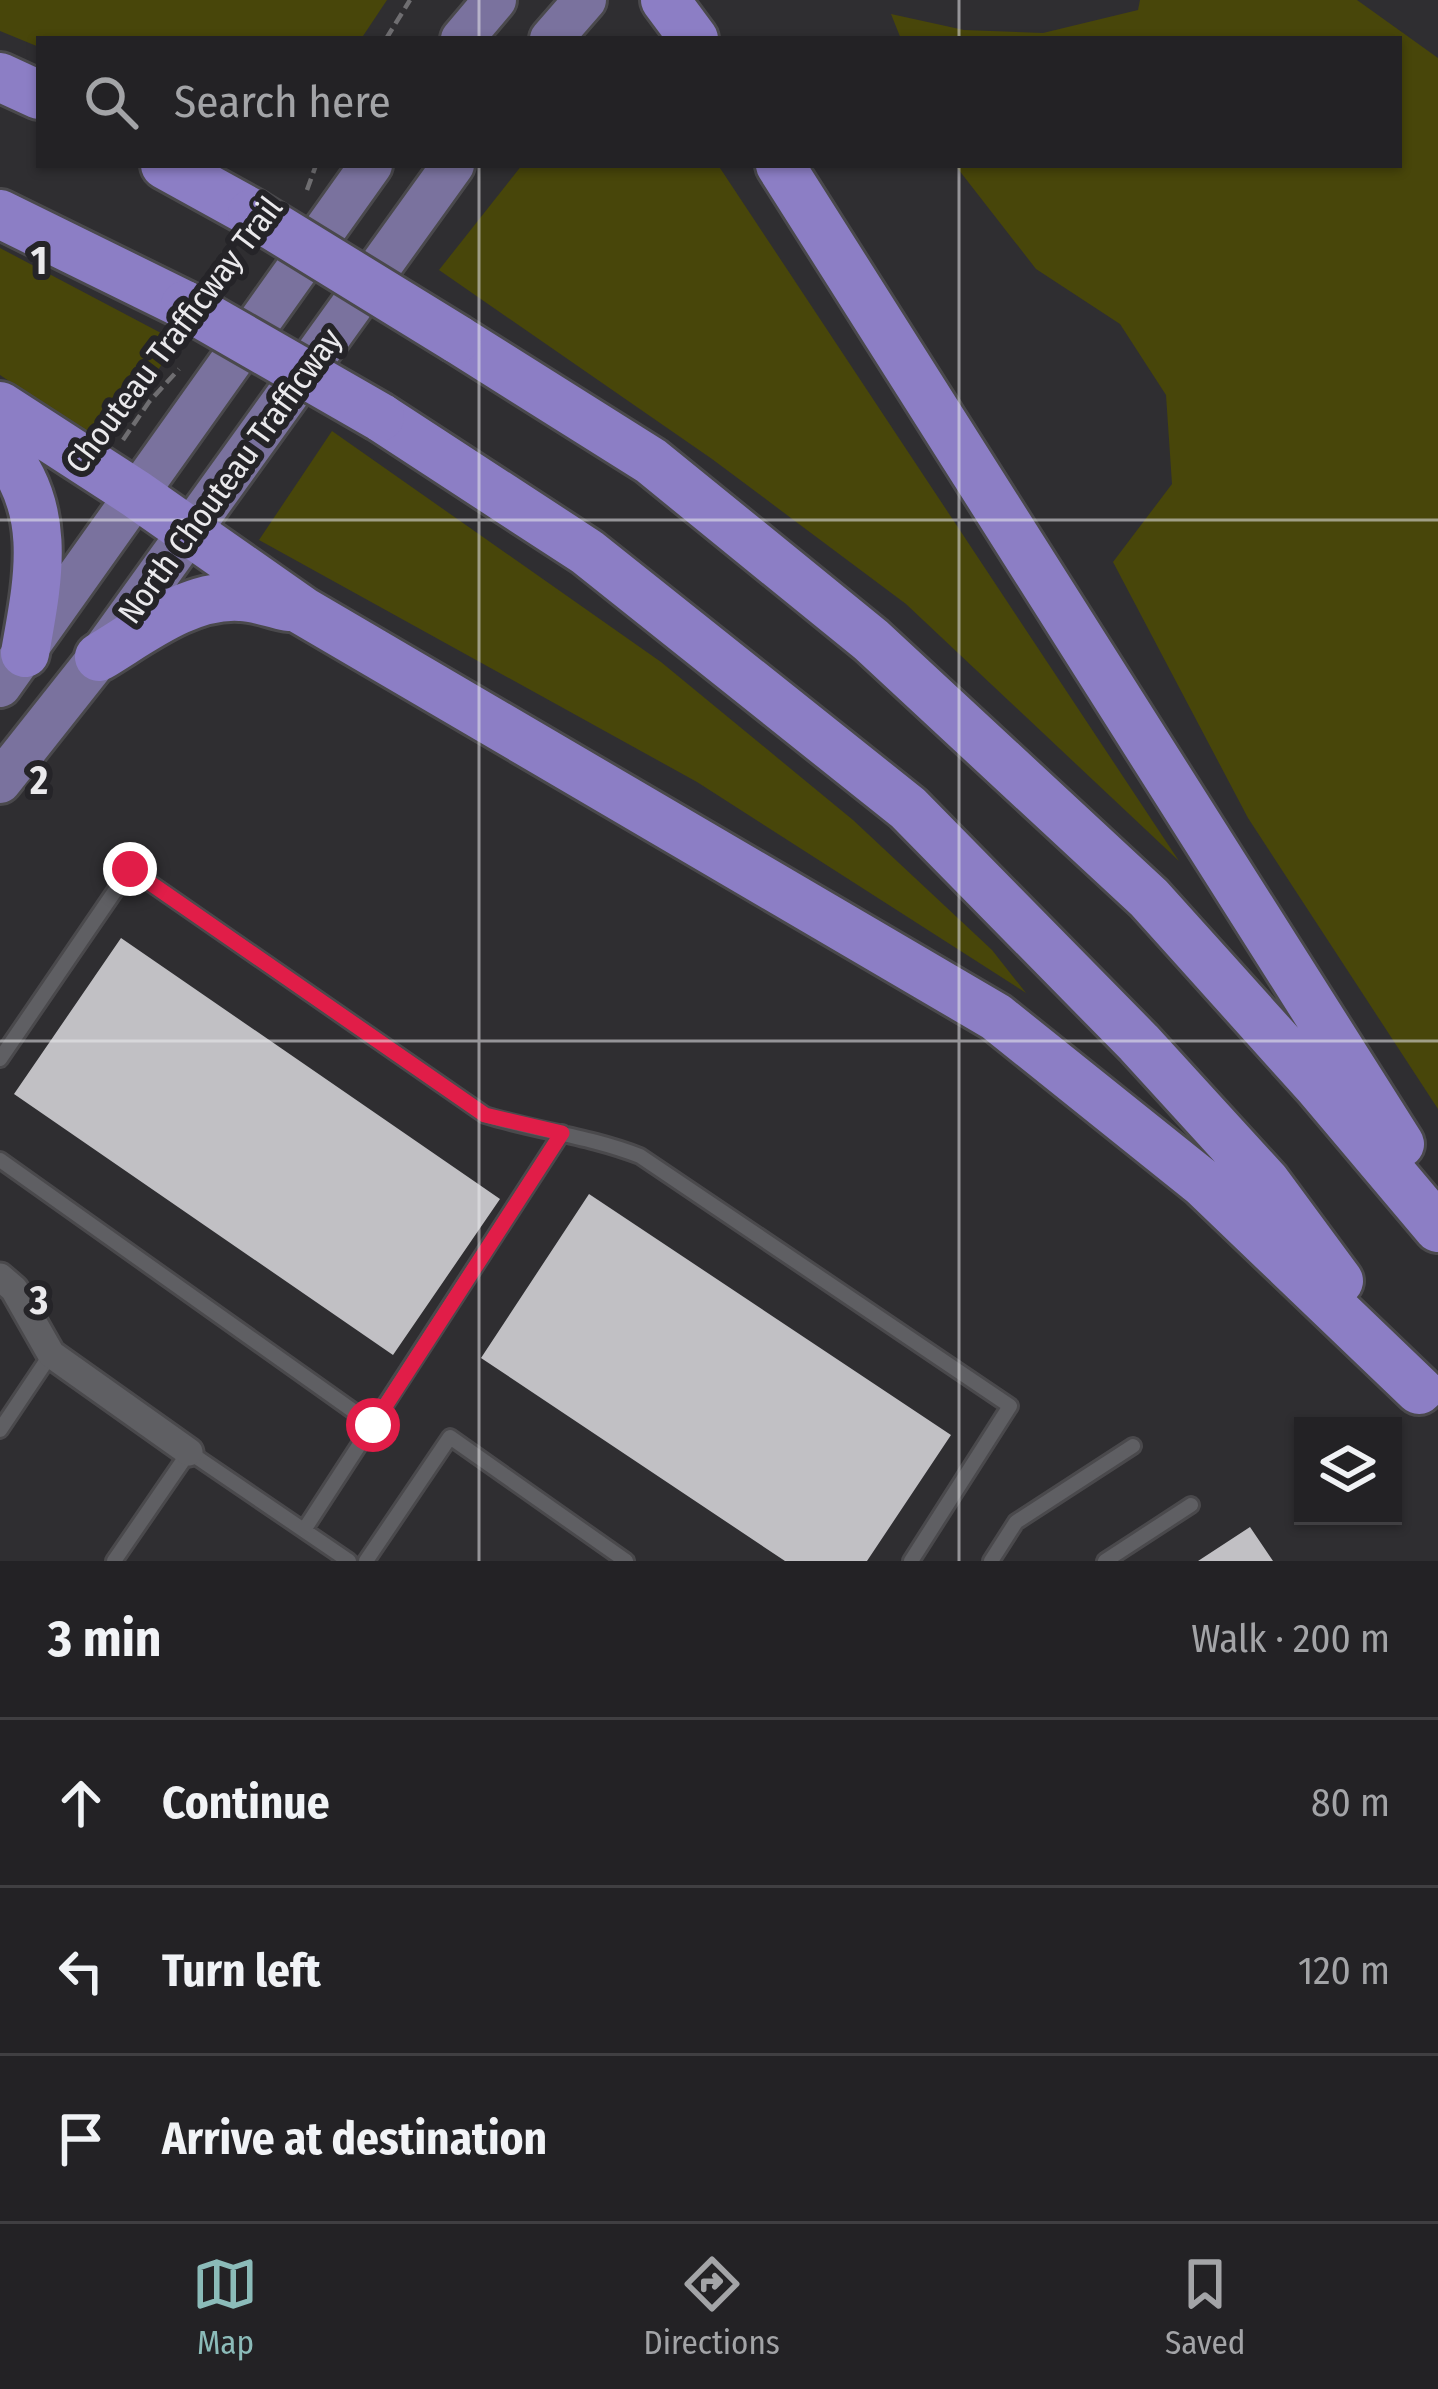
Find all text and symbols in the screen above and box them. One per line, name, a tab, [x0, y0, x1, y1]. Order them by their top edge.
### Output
search box	[36, 36, 1402, 168]
icon: search	[78, 69, 144, 135]
text: Search here	[174, 75, 391, 129]
street label: Chouteau Trafficway Trail	[57, 189, 291, 481]
text: 1	[31, 238, 47, 284]
street label: North Chouteau Trafficway	[110, 321, 351, 631]
text: 2	[29, 758, 48, 804]
route end	[103, 842, 157, 896]
text: 3	[29, 1278, 48, 1324]
route start	[346, 1398, 400, 1452]
map controls	[1294, 1417, 1402, 1525]
button: layers	[1294, 1417, 1402, 1525]
text: 3 min	[48, 1608, 162, 1670]
text: Walk · 200 m	[1191, 1616, 1390, 1662]
icon: ahead	[48, 1770, 114, 1836]
text: Continue	[162, 1776, 330, 1830]
text: 80 m	[1311, 1780, 1390, 1826]
icon: left	[48, 1938, 114, 2004]
text: Turn left	[162, 1944, 321, 1998]
text: 120 m	[1298, 1948, 1390, 1994]
icon: arrive	[48, 2106, 114, 2172]
text: Arrive at destination	[162, 2112, 547, 2166]
tab: Map	[192, 2251, 258, 2363]
tab: Directions	[643, 2251, 780, 2363]
tab: Saved	[1165, 2251, 1245, 2363]

